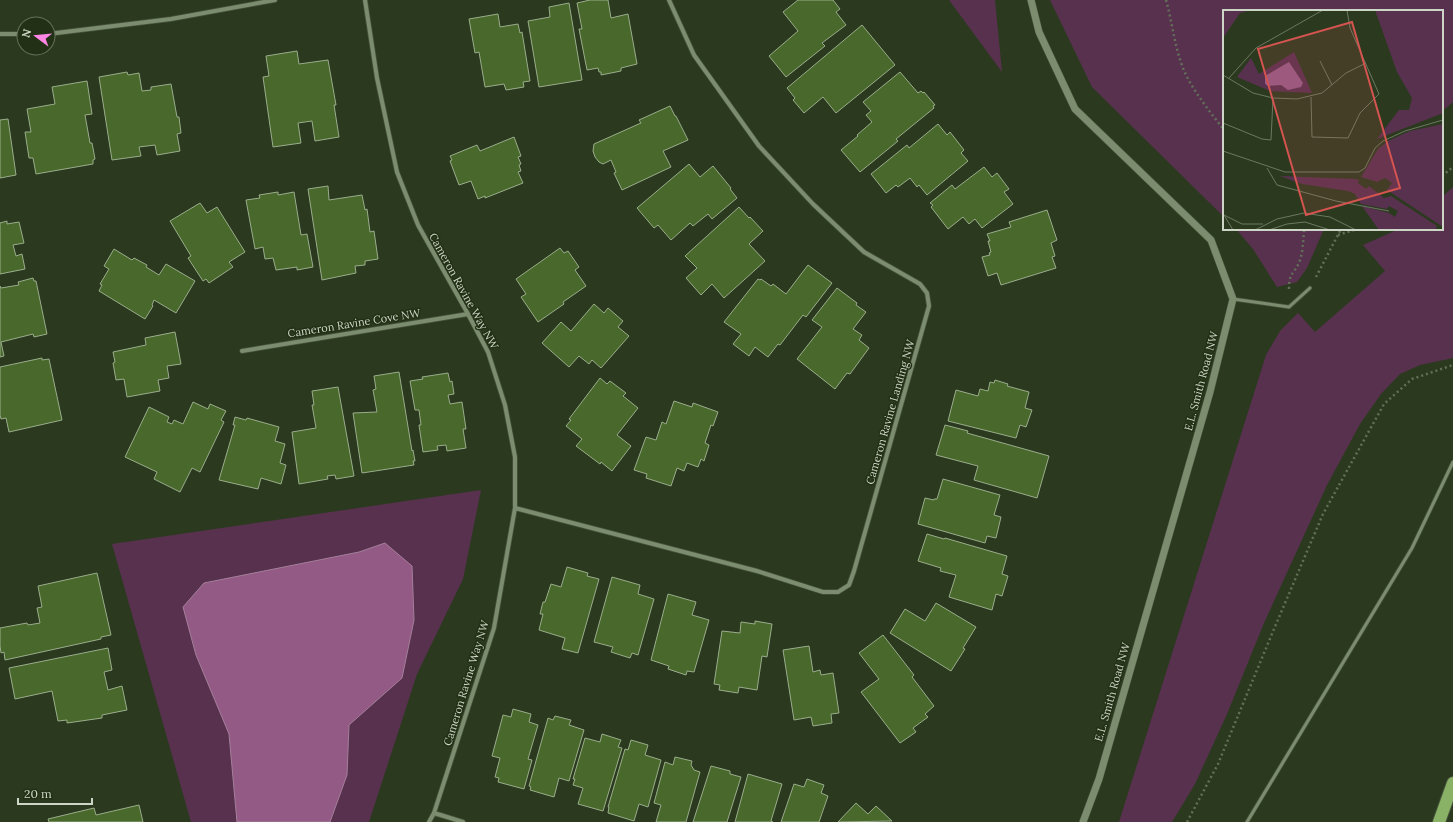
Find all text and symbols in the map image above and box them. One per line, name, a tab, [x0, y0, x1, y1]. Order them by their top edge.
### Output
inset map	[1223, 10, 1443, 230]
north arrow	[16, 16, 56, 56]
text: N	[18, 27, 34, 39]
street label: Cameron Ravine Way NW	[426, 230, 502, 352]
street label: Cameron Ravine Cove NW	[287, 305, 422, 340]
street label: E.L. Smith Road NW	[1181, 329, 1221, 432]
street label: Cameron Ravine Landing NW	[863, 337, 918, 486]
street label: Cameron Ravine Way NW	[440, 618, 492, 747]
street label: E.L. Smith Road NW	[1091, 640, 1133, 743]
scale bar	[18, 780, 92, 806]
text: 20 m	[24, 786, 52, 801]

